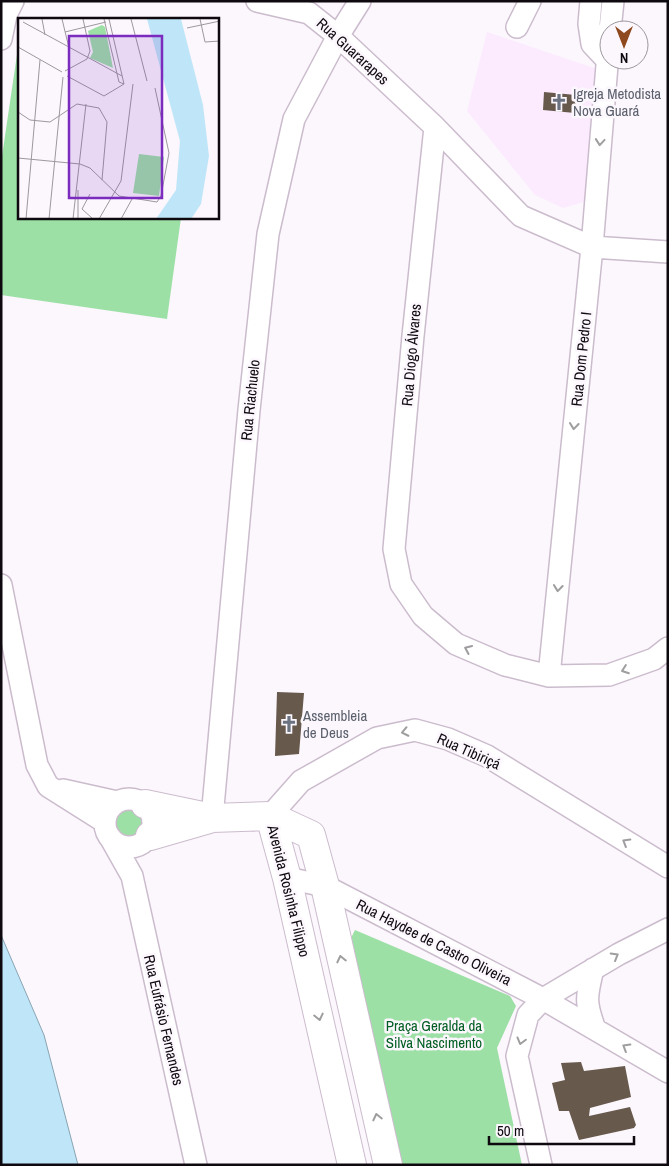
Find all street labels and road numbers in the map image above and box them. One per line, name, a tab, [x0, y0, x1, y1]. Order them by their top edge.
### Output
street label: Rua Guararapes	[312, 13, 394, 89]
street label: Rua Diogo Álvares	[396, 303, 426, 407]
street label: Rua Dom Pedro I	[566, 311, 596, 407]
street label: Rua Riachuelo	[235, 358, 265, 442]
street label: Rua Tibiriçá	[434, 728, 504, 774]
street label: Avenida Rosinha Filippo	[262, 822, 316, 959]
street label: Rua Haydee de Castro Oliveira	[353, 894, 515, 990]
street label: Rua Eufrásio Fernandes	[139, 953, 189, 1087]

